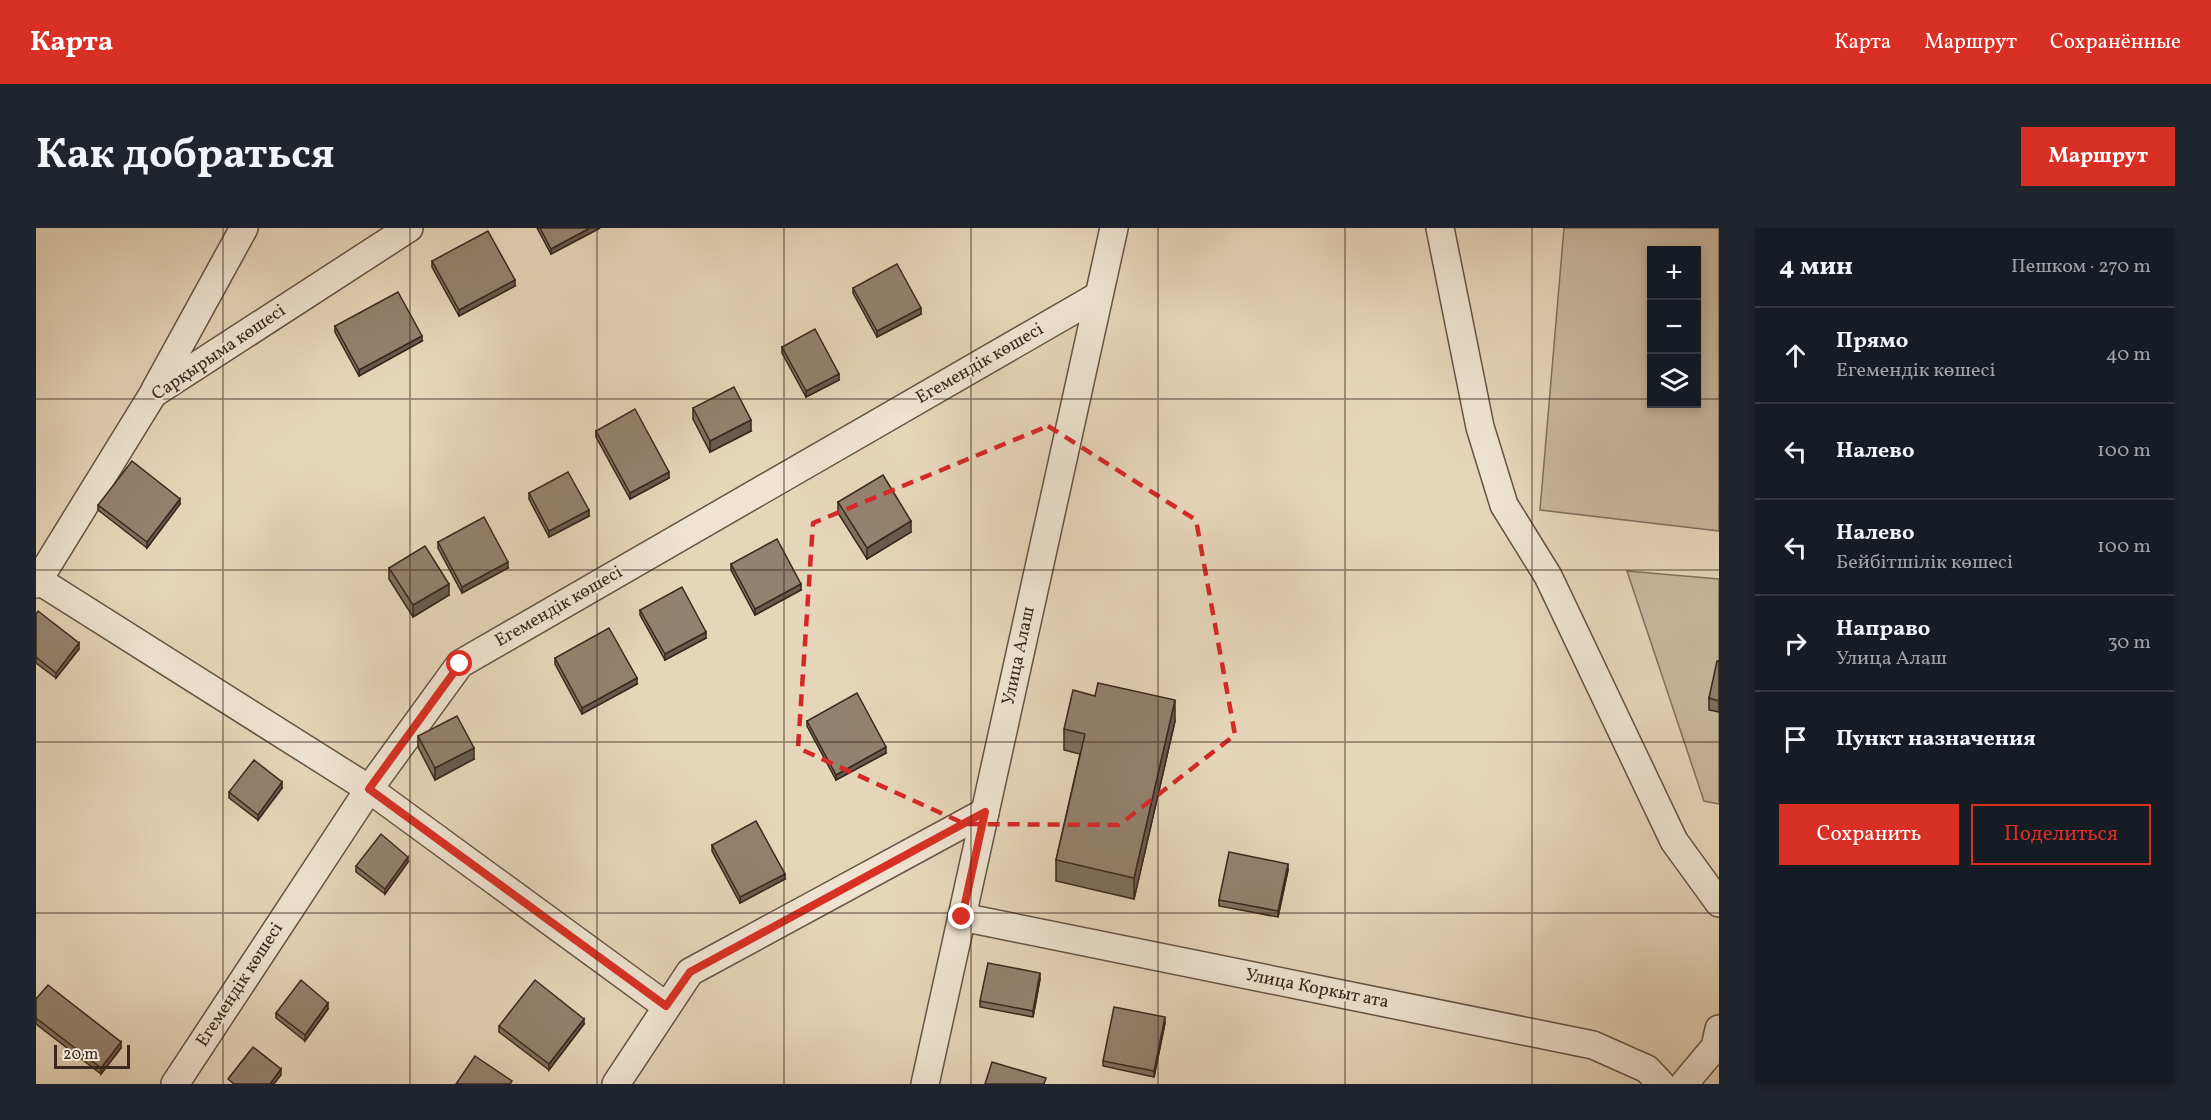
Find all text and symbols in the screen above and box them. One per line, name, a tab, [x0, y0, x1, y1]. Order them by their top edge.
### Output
text: Карта	[30, 23, 113, 62]
text: Карта	[1834, 28, 1891, 57]
text: Маршрут	[1924, 28, 2017, 57]
text: Сохранённые	[2050, 28, 2181, 57]
text: Как добраться	[36, 127, 335, 186]
button: Маршрут	[2021, 127, 2175, 186]
map controls	[1647, 246, 1701, 408]
button: +	[1647, 246, 1701, 300]
text: 4 мин	[1779, 249, 1853, 285]
text: Пешком · 270 m	[2011, 253, 2151, 281]
street label: Сарқырыма көшесі	[147, 299, 291, 407]
button: −	[1647, 300, 1701, 354]
street label: Егемендік көшесі	[912, 317, 1048, 411]
text: Прямо	[1836, 326, 1908, 357]
icon: ahead	[1779, 339, 1812, 372]
text: 40 m	[2106, 341, 2151, 369]
button: layers	[1647, 354, 1701, 408]
text: Егемендік көшесі	[1836, 357, 1995, 385]
icon: left	[1779, 435, 1812, 468]
text: Налево	[1836, 436, 1915, 467]
text: 100 m	[2097, 437, 2151, 465]
text: Налево	[1836, 518, 1915, 549]
icon: left	[1779, 531, 1812, 564]
text: 100 m	[2097, 533, 2151, 561]
text: Бейбітшілік көшесі	[1836, 549, 2013, 577]
street label: Егемендік көшесі	[491, 560, 627, 654]
street label: Улица Алаш	[996, 604, 1042, 708]
text: Направо	[1836, 614, 1930, 645]
icon: right	[1779, 627, 1812, 660]
text: 30 m	[2107, 629, 2151, 657]
text: Улица Алаш	[1836, 645, 1947, 673]
route start	[446, 650, 472, 676]
icon: arrive	[1779, 723, 1812, 756]
text: Пункт назначения	[1836, 724, 2036, 755]
button: Сохранить	[1779, 804, 1959, 865]
button: Поделиться	[1971, 804, 2151, 865]
route end	[948, 903, 974, 929]
street label: Егемендік көшесі	[190, 918, 290, 1052]
street label: Улица Коркыт ата	[1243, 963, 1391, 1015]
scale bar	[54, 1042, 130, 1070]
text: 20 m	[63, 1044, 98, 1066]

